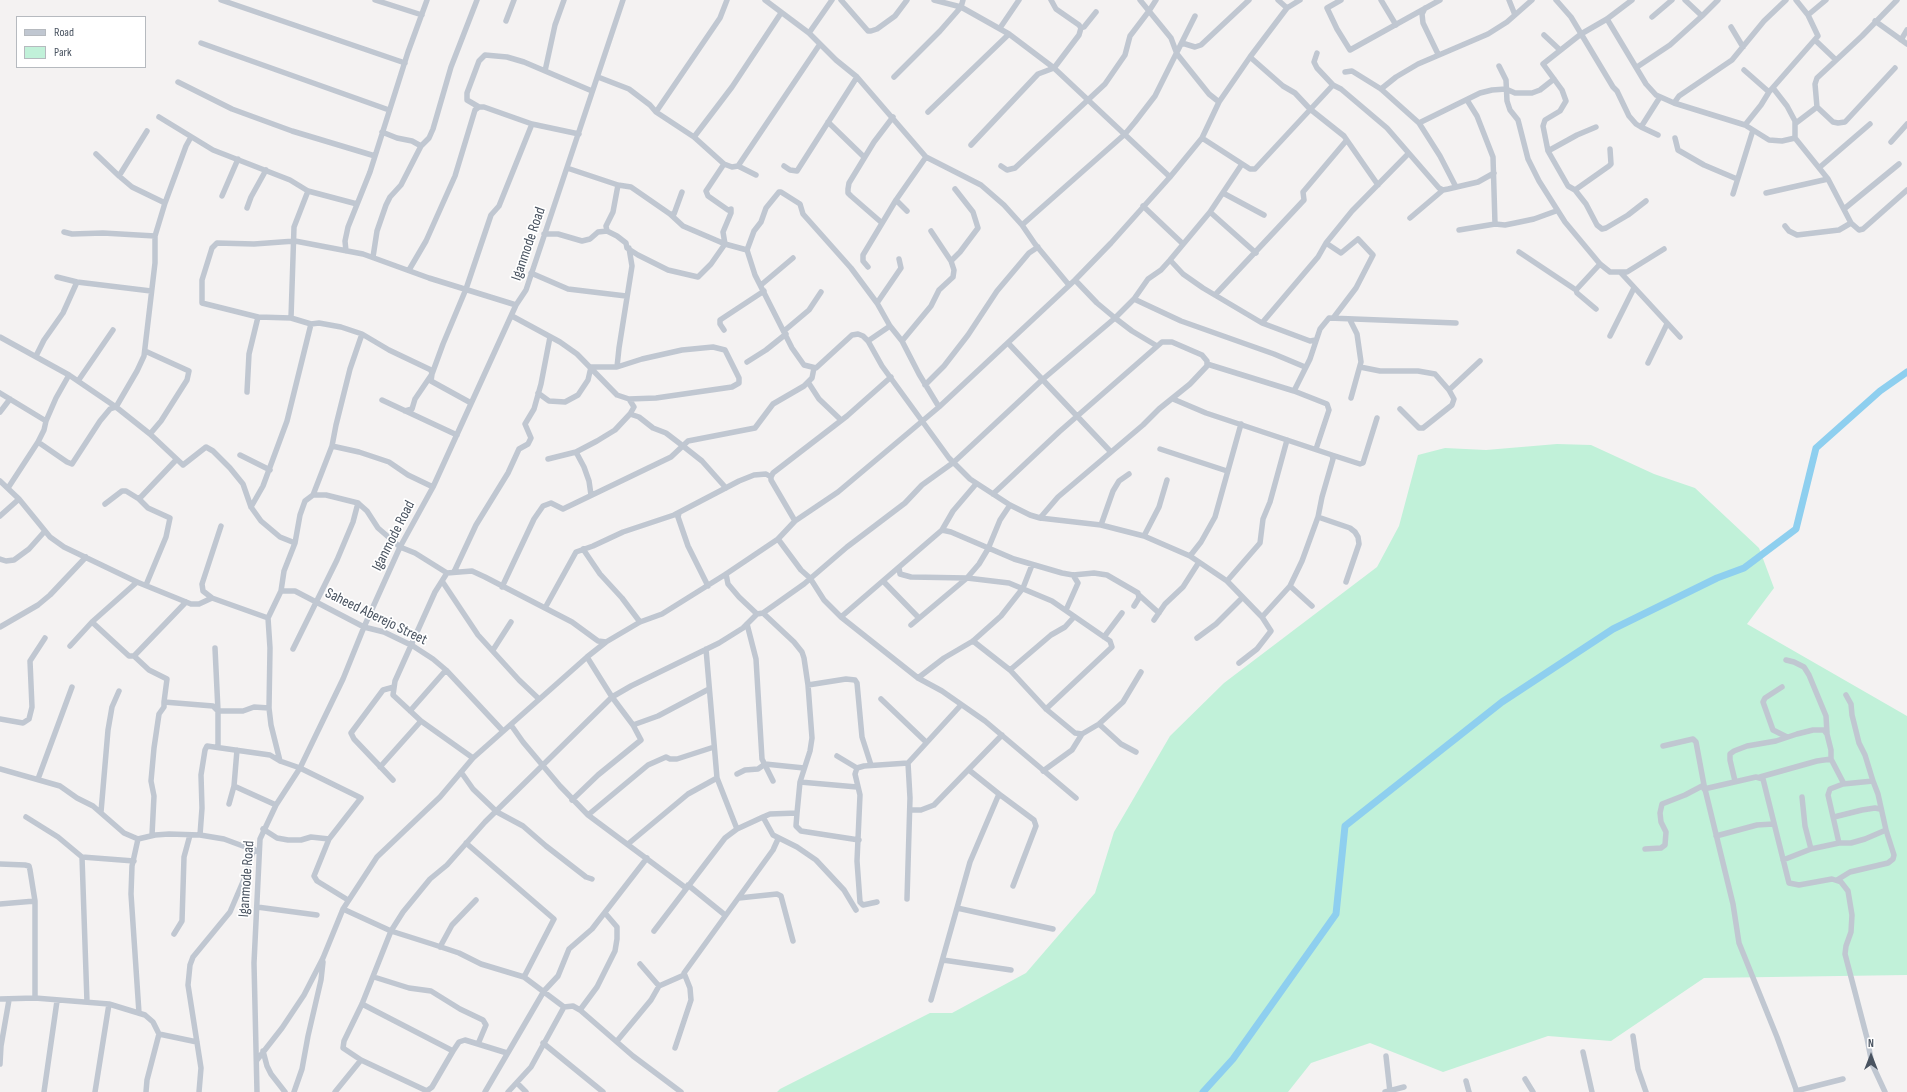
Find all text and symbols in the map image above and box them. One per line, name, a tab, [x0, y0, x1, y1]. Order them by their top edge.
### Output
legend	[16, 16, 146, 68]
text: Road	[54, 25, 74, 40]
text: Park	[54, 45, 72, 60]
street label: Iganmode Road	[508, 205, 550, 283]
street label: Iganmode Road	[369, 498, 419, 574]
street label: Saheed Aberejo Street	[322, 585, 430, 649]
street label: Iganmode Road	[235, 840, 259, 918]
north arrow	[1851, 1036, 1891, 1076]
text: N	[1868, 1037, 1874, 1050]

